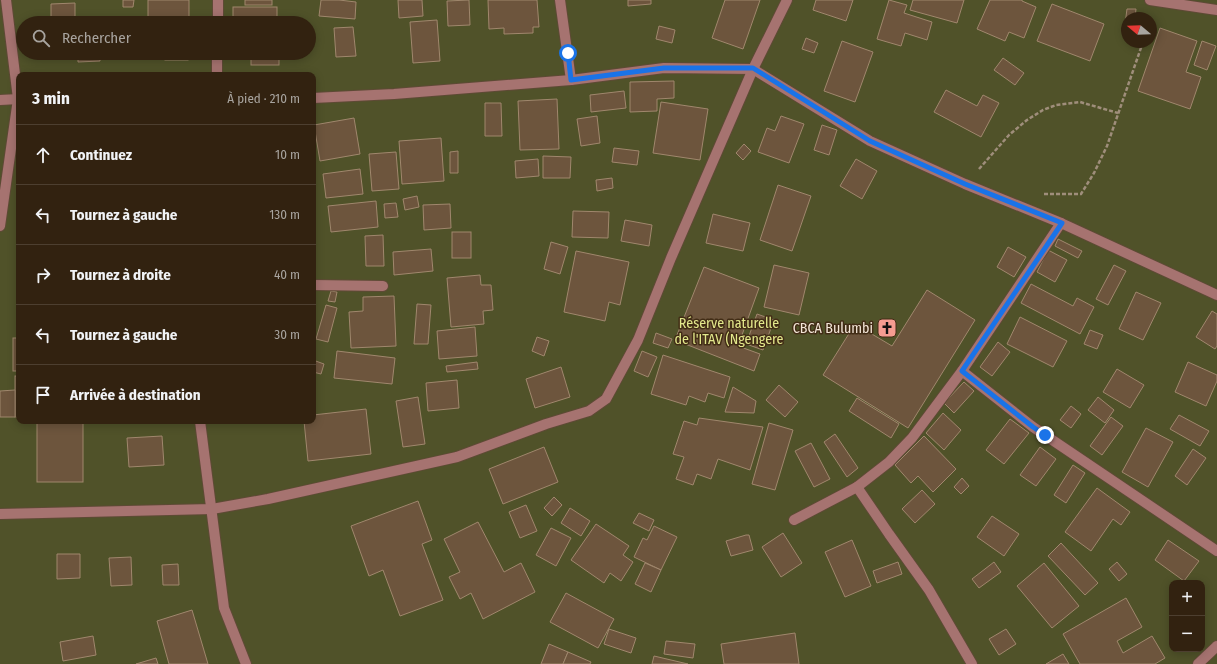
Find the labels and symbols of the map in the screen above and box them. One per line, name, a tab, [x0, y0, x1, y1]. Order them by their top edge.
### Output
north arrow	[1121, 12, 1157, 48]
route start	[559, 44, 577, 62]
park label: Réserve naturelle de l'ITAV (Ngengere	[674, 315, 784, 348]
church icon: CBCA Bulumbi	[876, 317, 898, 339]
place label: CBCA Bulumbi	[793, 320, 873, 337]
route end	[1036, 426, 1054, 444]

